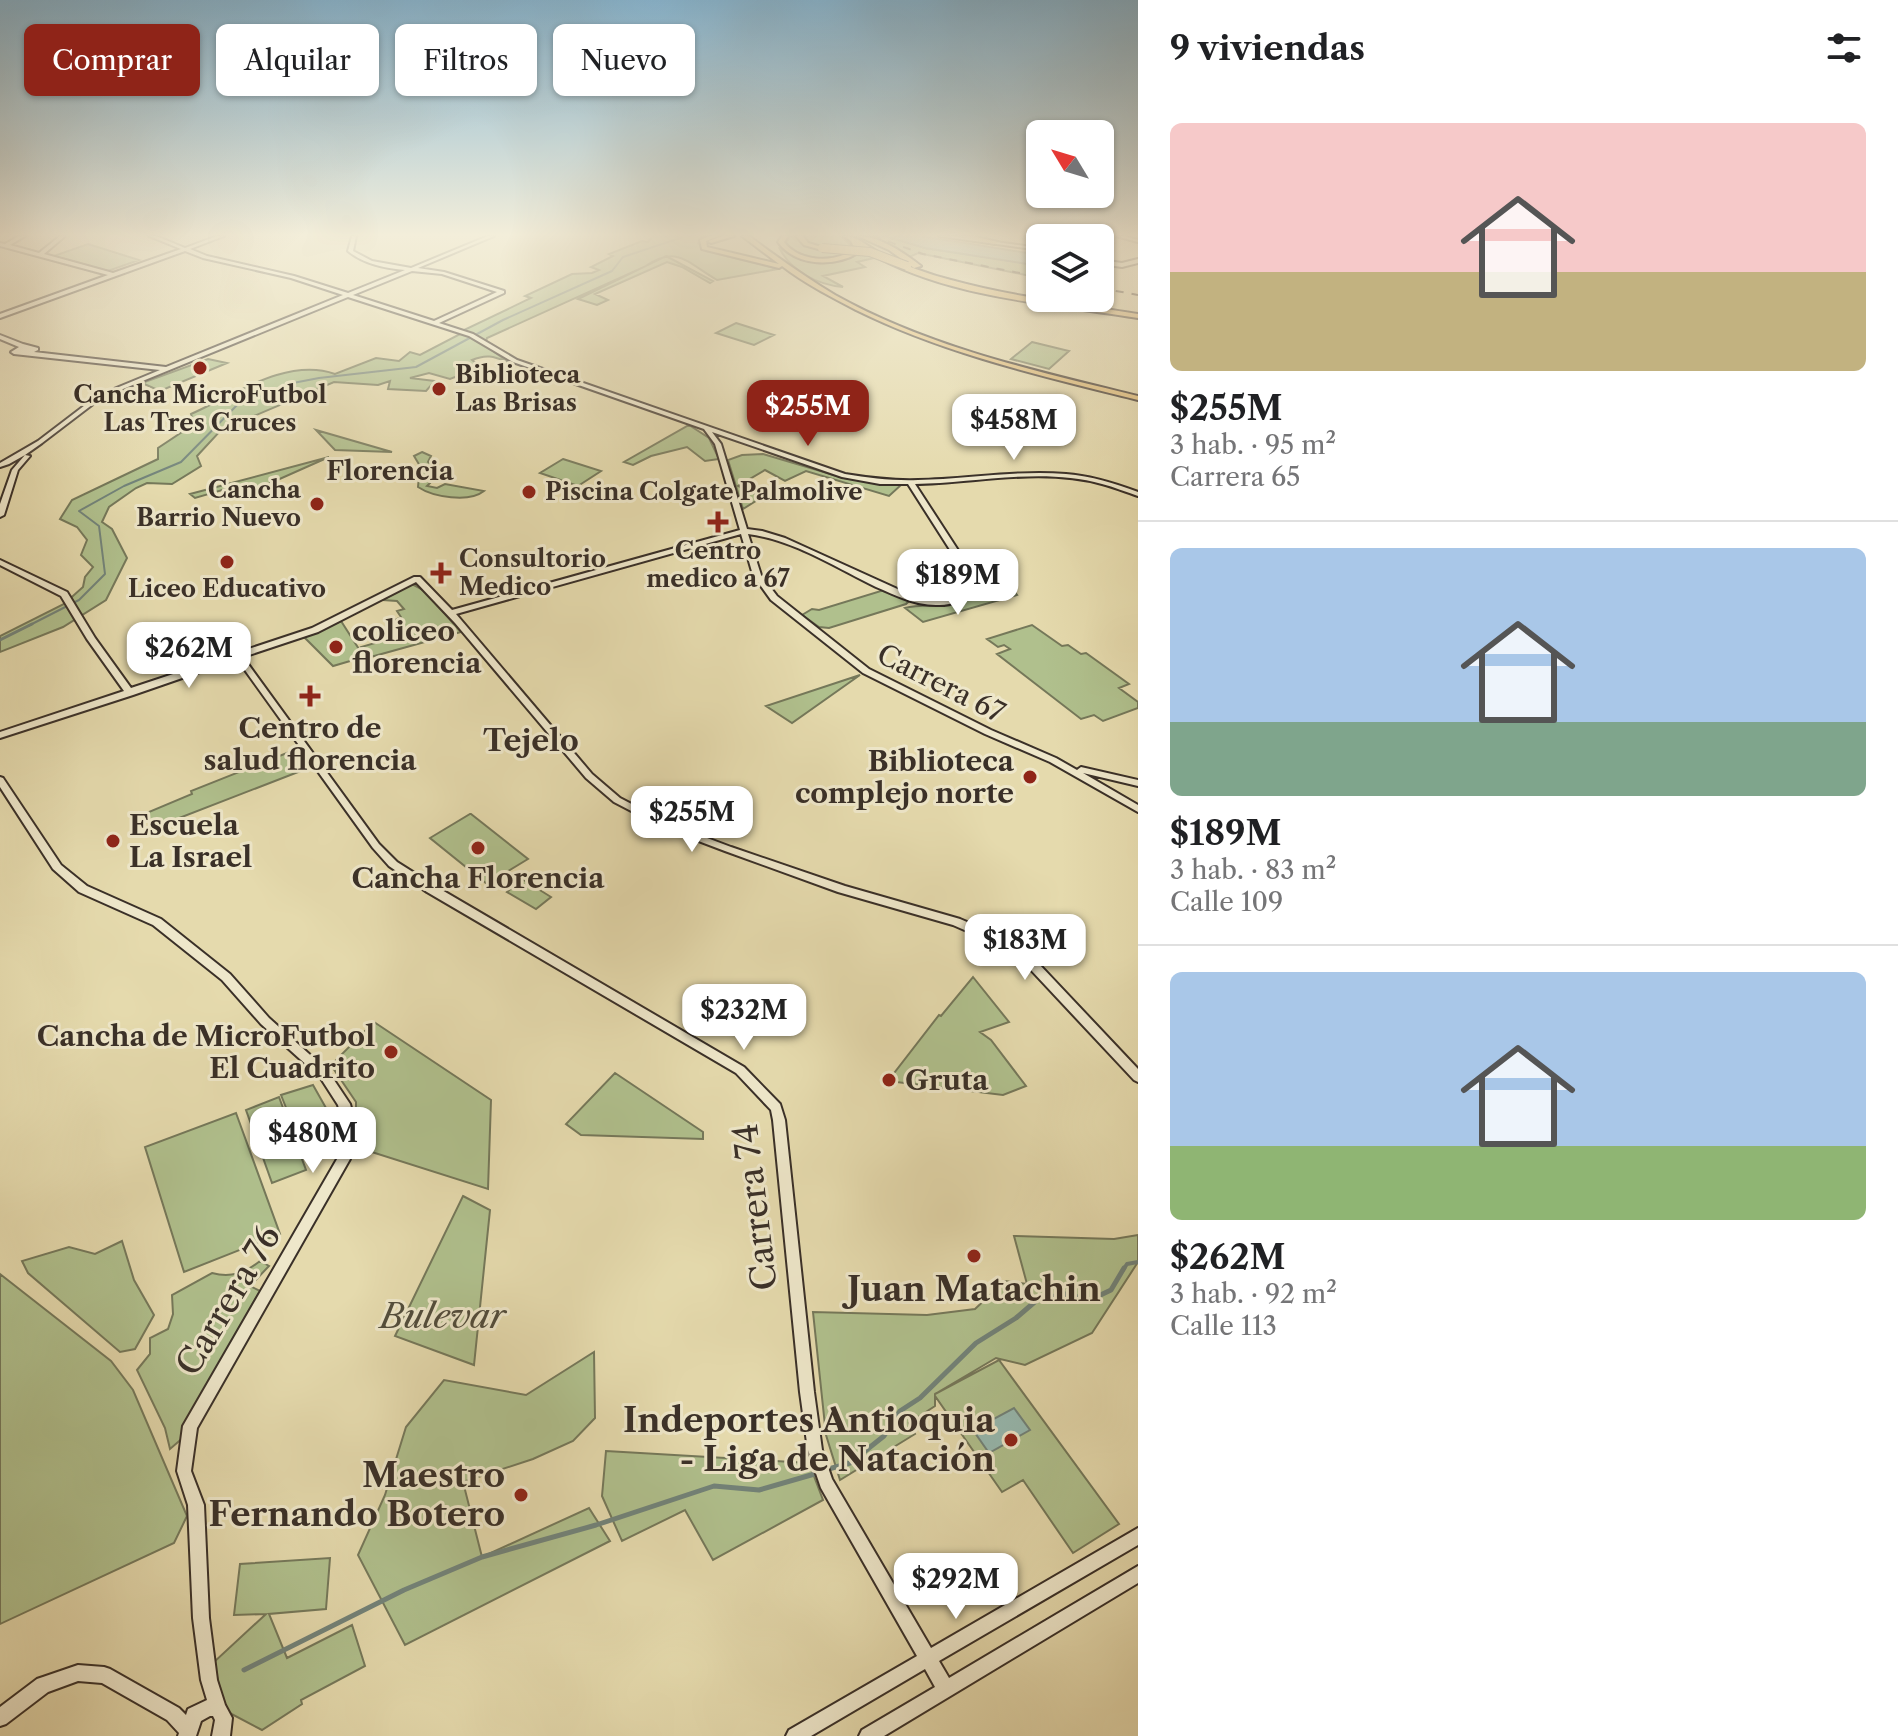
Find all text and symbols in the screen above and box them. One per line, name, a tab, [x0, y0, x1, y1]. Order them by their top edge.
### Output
chip: Comprar	[24, 24, 200, 96]
chip: Alquilar	[216, 24, 379, 96]
chip: Filtros	[395, 24, 537, 96]
chip: Nuevo	[553, 24, 695, 96]
icon: filters	[1822, 26, 1866, 70]
text: 9 viviendas	[1170, 27, 1365, 69]
north arrow	[1026, 120, 1114, 208]
map controls	[1026, 120, 1114, 312]
icon: home	[1446, 175, 1590, 319]
button: layers	[1026, 224, 1114, 312]
marker: Cancha MicroFutbol Las Tres Cruces	[191, 359, 209, 377]
place label: Biblioteca Las Brisas	[455, 360, 582, 417]
place label: Cancha MicroFutbol Las Tres Cruces	[73, 380, 327, 437]
marker: Biblioteca Las Brisas	[430, 380, 448, 398]
pin: $255M	[752, 380, 864, 448]
text: $255M	[1170, 387, 1283, 429]
text: $255M	[765, 390, 851, 422]
pin: $458M	[958, 394, 1070, 462]
text: $458M	[970, 404, 1058, 436]
text: 3 hab. · 95 m²	[1170, 429, 1336, 461]
district label: Florencia	[326, 455, 455, 487]
text: Carrera 65	[1170, 461, 1300, 493]
place label: Cancha Barrio Nuevo	[136, 475, 302, 532]
place label: Piscina Colgate Palmolive	[545, 477, 863, 506]
marker: Piscina Colgate Palmolive	[520, 483, 538, 501]
marker: Cancha Barrio Nuevo	[308, 495, 326, 513]
marker: Centro medico a 67	[707, 511, 729, 533]
place label: Centro medico a 67	[646, 536, 790, 593]
place label: Consultorio Medico	[459, 544, 606, 601]
pin: $189M	[902, 549, 1014, 617]
marker: Liceo Educativo	[218, 553, 236, 571]
text: $189M	[915, 559, 1001, 591]
marker: Consultorio Medico	[430, 562, 452, 584]
place label: Liceo Educativo	[128, 574, 326, 603]
icon: home	[1446, 600, 1590, 744]
place label: coliceo florencia	[352, 614, 482, 680]
pin: $262M	[133, 622, 245, 690]
text: $262M	[145, 632, 233, 664]
street label: Carrera 67	[872, 636, 1011, 730]
marker: coliceo florencia	[327, 638, 345, 656]
marker: Centro de salud florencia	[299, 685, 321, 707]
place label: Centro de salud florencia	[204, 711, 417, 777]
district label: Tejelo	[483, 722, 579, 759]
place label: Biblioteca complejo norte	[795, 744, 1015, 810]
marker: Biblioteca complejo norte	[1021, 768, 1039, 786]
pin: $255M	[636, 786, 748, 854]
text: $255M	[649, 796, 735, 828]
place label: Escuela La Israel	[129, 808, 252, 874]
text: $189M	[1170, 812, 1282, 854]
marker: Escuela La Israel	[104, 832, 122, 850]
marker: Cancha Florencia	[469, 839, 487, 857]
text: 3 hab. · 83 m²	[1170, 854, 1336, 886]
place label: Cancha Florencia	[352, 861, 605, 895]
text: Calle 109	[1170, 886, 1283, 918]
pin: $183M	[969, 914, 1081, 982]
text: $183M	[983, 924, 1067, 956]
pin: $232M	[688, 984, 800, 1052]
text: $232M	[700, 994, 788, 1026]
place label: Cancha de MicroFutbol El Cuadrito	[37, 1019, 375, 1085]
icon: home	[1446, 1024, 1590, 1168]
marker: Cancha de MicroFutbol El Cuadrito	[382, 1043, 400, 1061]
place label: Gruta	[905, 1063, 989, 1097]
marker: Gruta	[880, 1071, 898, 1089]
pin: $480M	[257, 1107, 369, 1175]
text: $480M	[268, 1117, 358, 1149]
street label: Carrera 74	[724, 1121, 786, 1293]
street label: Carrera 76	[167, 1217, 289, 1383]
text: $262M	[1170, 1236, 1286, 1278]
marker: Juan Matachin	[965, 1247, 983, 1265]
place label: Juan Matachin	[841, 1268, 1101, 1310]
text: 3 hab. · 92 m²	[1170, 1278, 1337, 1310]
park label: Bulevar	[377, 1295, 508, 1337]
text: Calle 113	[1170, 1310, 1277, 1342]
place label: Indeportes Antioquia - Liga de Natación	[623, 1399, 995, 1480]
marker: Indeportes Antioquia - Liga de Natación	[1002, 1431, 1020, 1449]
place label: Maestro Fernando Botero	[209, 1454, 505, 1535]
marker: Maestro Fernando Botero	[512, 1486, 530, 1504]
pin: $292M	[900, 1553, 1012, 1621]
text: $292M	[912, 1563, 1000, 1595]

